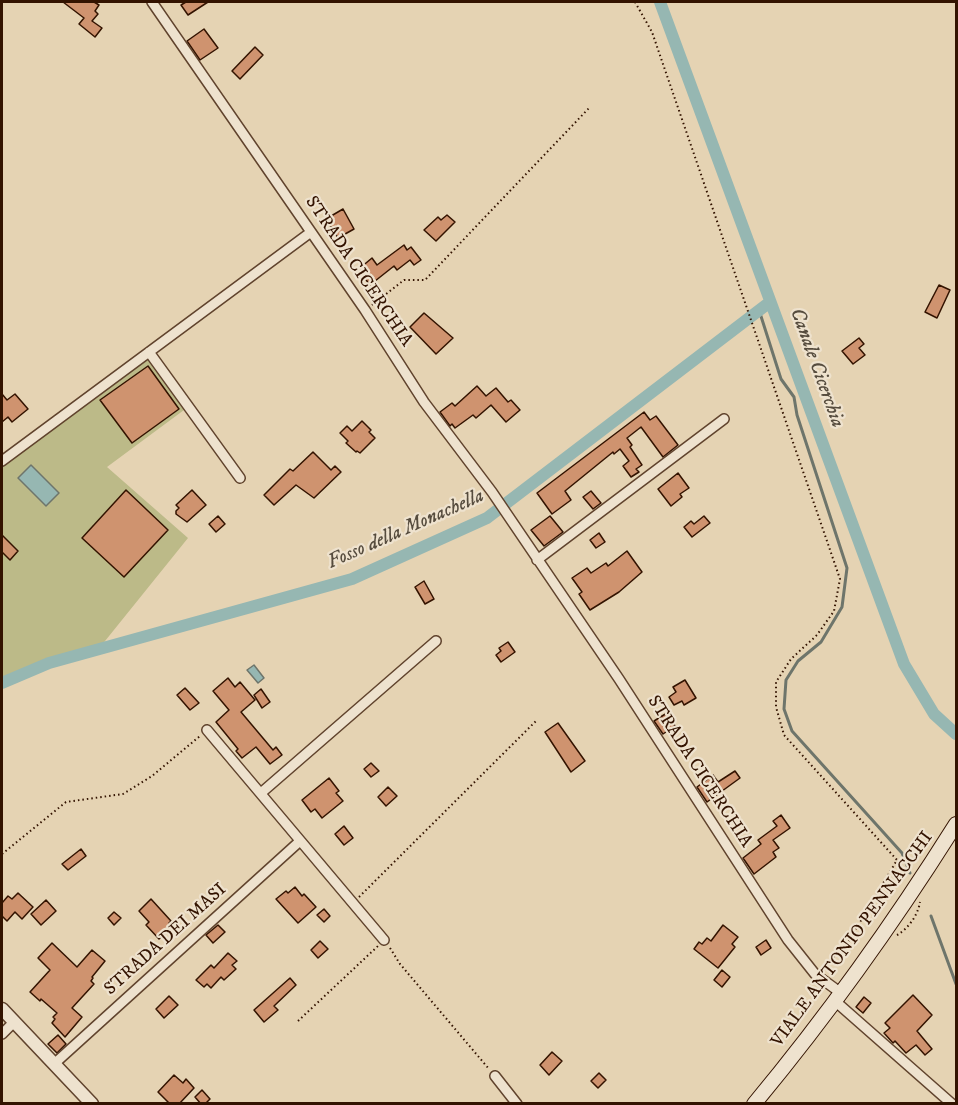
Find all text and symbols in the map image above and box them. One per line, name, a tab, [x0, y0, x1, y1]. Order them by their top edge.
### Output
street label: STRADA CICERCHIA	[300, 193, 416, 351]
water label: Canale Cicerchia	[783, 305, 849, 431]
water label: Fosso della Monachella	[324, 485, 488, 575]
street label: STRADA CICERCHIA	[642, 692, 756, 852]
street label: VIALE ANTONIO PENNACCHI	[768, 828, 938, 1052]
street label: STRADA DEI MASI	[100, 879, 232, 1001]

